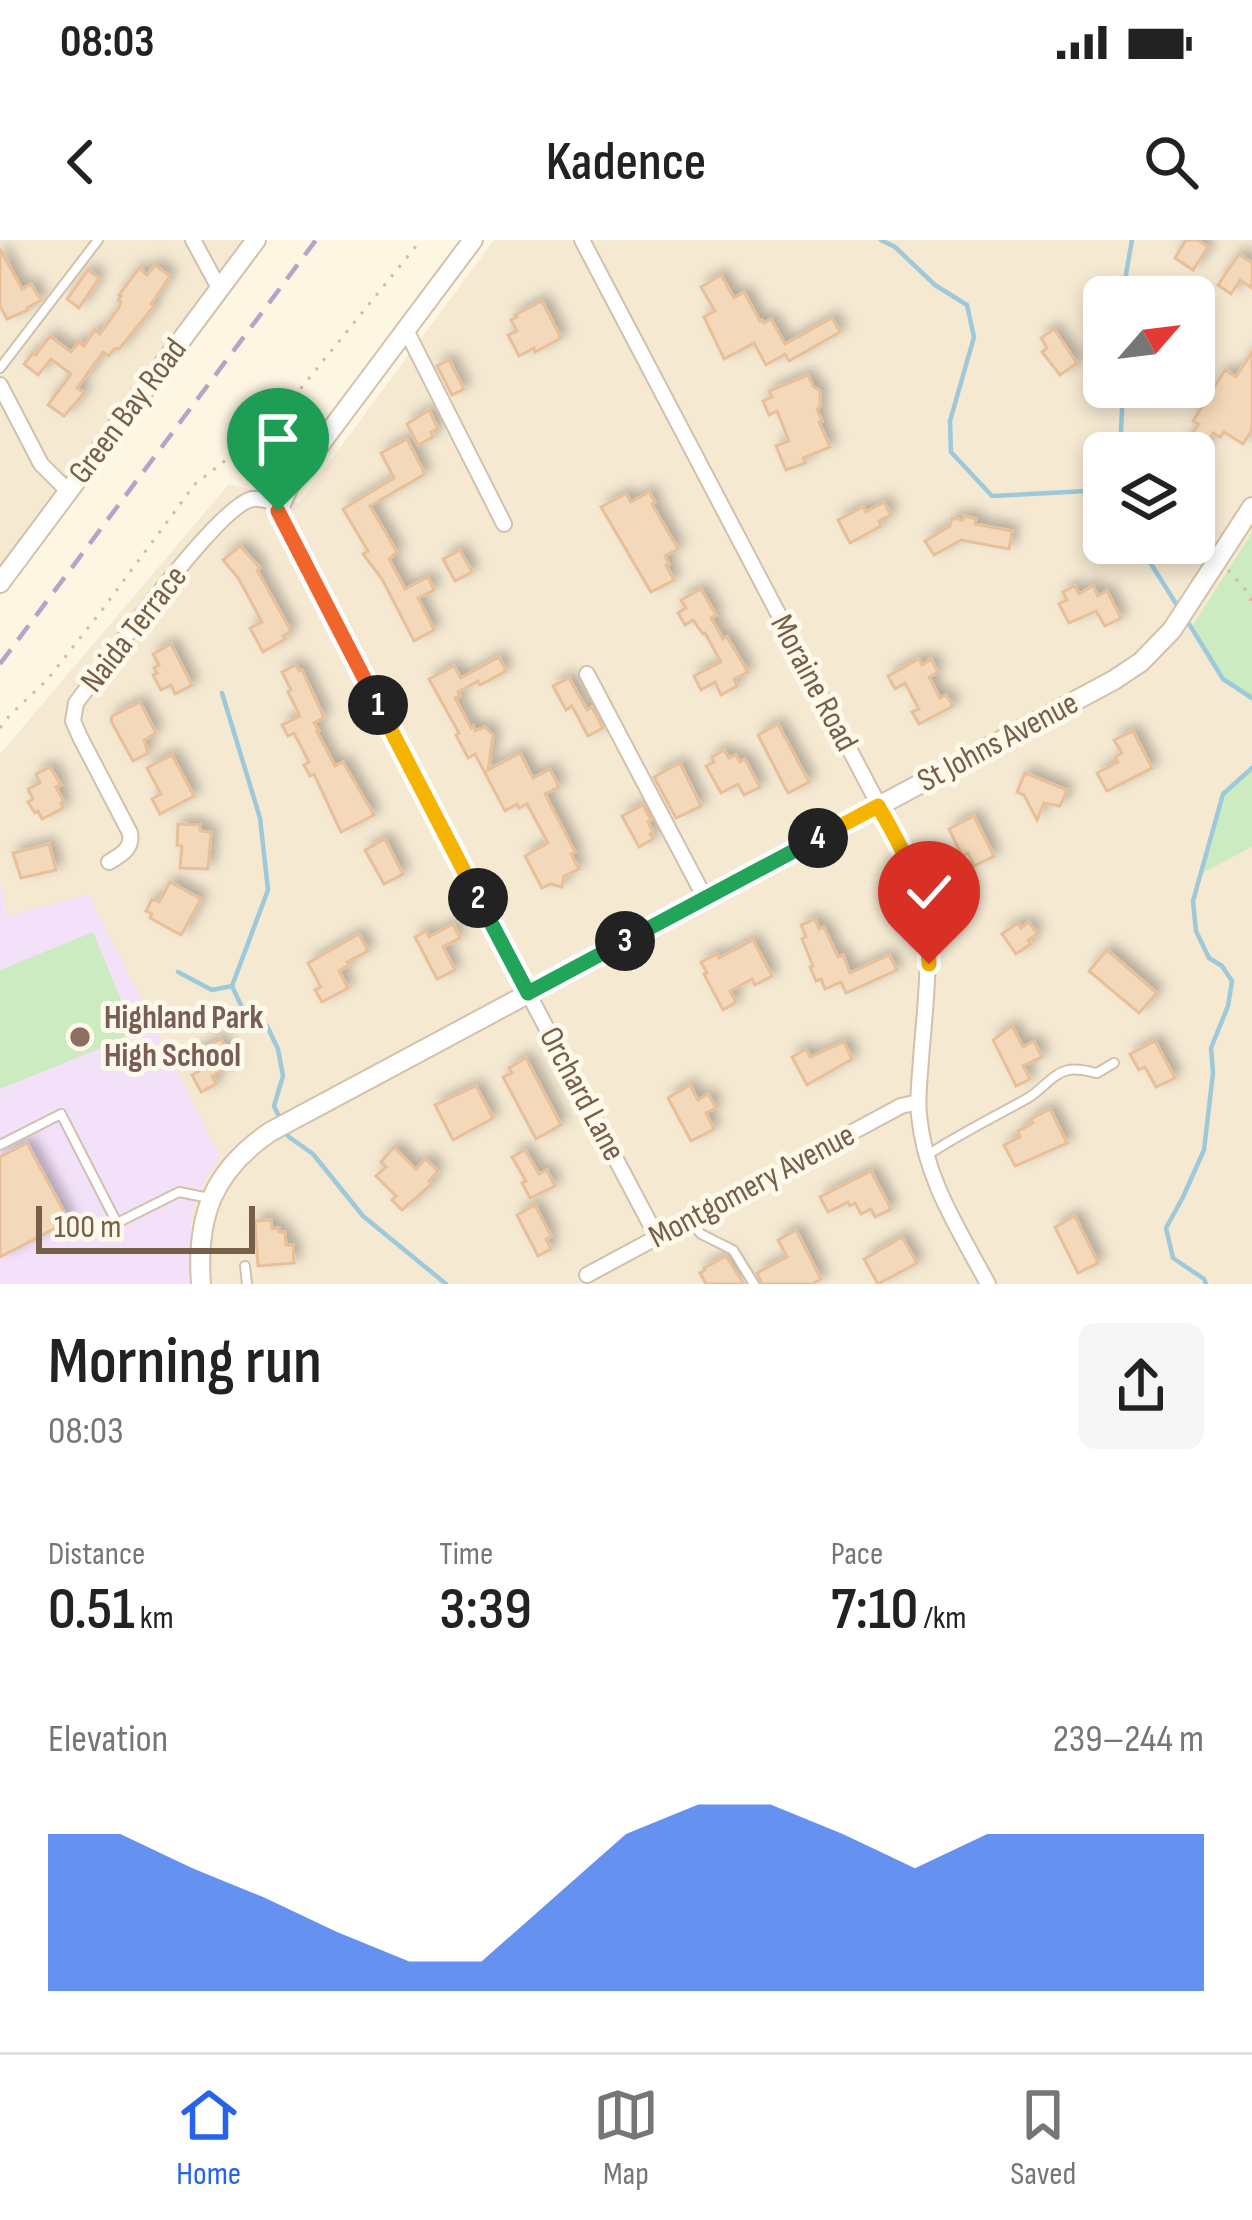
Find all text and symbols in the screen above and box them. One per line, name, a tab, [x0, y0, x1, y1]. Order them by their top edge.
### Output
text: 08:03	[60, 15, 154, 70]
icon: back	[48, 129, 114, 195]
icon: search	[1138, 129, 1204, 195]
text: Kadence	[546, 130, 706, 195]
north arrow	[1083, 276, 1215, 408]
map controls	[1083, 276, 1215, 564]
street label: Green Bay Road	[60, 330, 196, 492]
pin	[227, 388, 329, 511]
icon: arrive	[245, 406, 311, 472]
button: layers	[1083, 432, 1215, 564]
street label: Naida Terrace	[72, 558, 196, 700]
street label: Moraine Road	[761, 608, 867, 758]
pin: 1	[348, 675, 408, 735]
street label: St Johns Avenue	[911, 683, 1085, 801]
text: 1	[372, 685, 384, 725]
pin: 4	[788, 808, 848, 868]
text: 4	[810, 818, 826, 858]
pin	[878, 841, 980, 964]
icon: check	[896, 859, 962, 925]
pin: 2	[448, 868, 508, 928]
text: 2	[471, 878, 485, 918]
pin: 3	[595, 911, 655, 971]
text: 3	[618, 921, 632, 961]
place label: Highland Park High School	[104, 998, 264, 1076]
street label: Orchard Lane	[530, 1020, 634, 1168]
marker: Highland Park High School	[67, 1024, 93, 1050]
street label: Montgomery Avenue	[642, 1115, 862, 1257]
scale bar	[36, 1200, 255, 1253]
text: 100 m	[54, 1207, 121, 1247]
text: Morning run	[48, 1323, 322, 1402]
button: share	[1078, 1323, 1204, 1449]
text: 08:03	[48, 1408, 124, 1455]
text: Distance	[48, 1534, 145, 1574]
text: Time	[439, 1534, 493, 1574]
text: Pace	[831, 1534, 883, 1574]
text: 0.51	[48, 1574, 135, 1646]
text: 3:39	[439, 1574, 532, 1646]
text: 7:10	[831, 1574, 918, 1646]
text: km	[135, 1598, 174, 1638]
text: /km	[918, 1598, 967, 1638]
text: Elevation	[48, 1716, 168, 1763]
text: 239–244 m	[1053, 1716, 1204, 1763]
tab: Home	[176, 2082, 242, 2194]
tab: Map	[593, 2082, 659, 2194]
tab: Saved	[1010, 2082, 1076, 2194]

